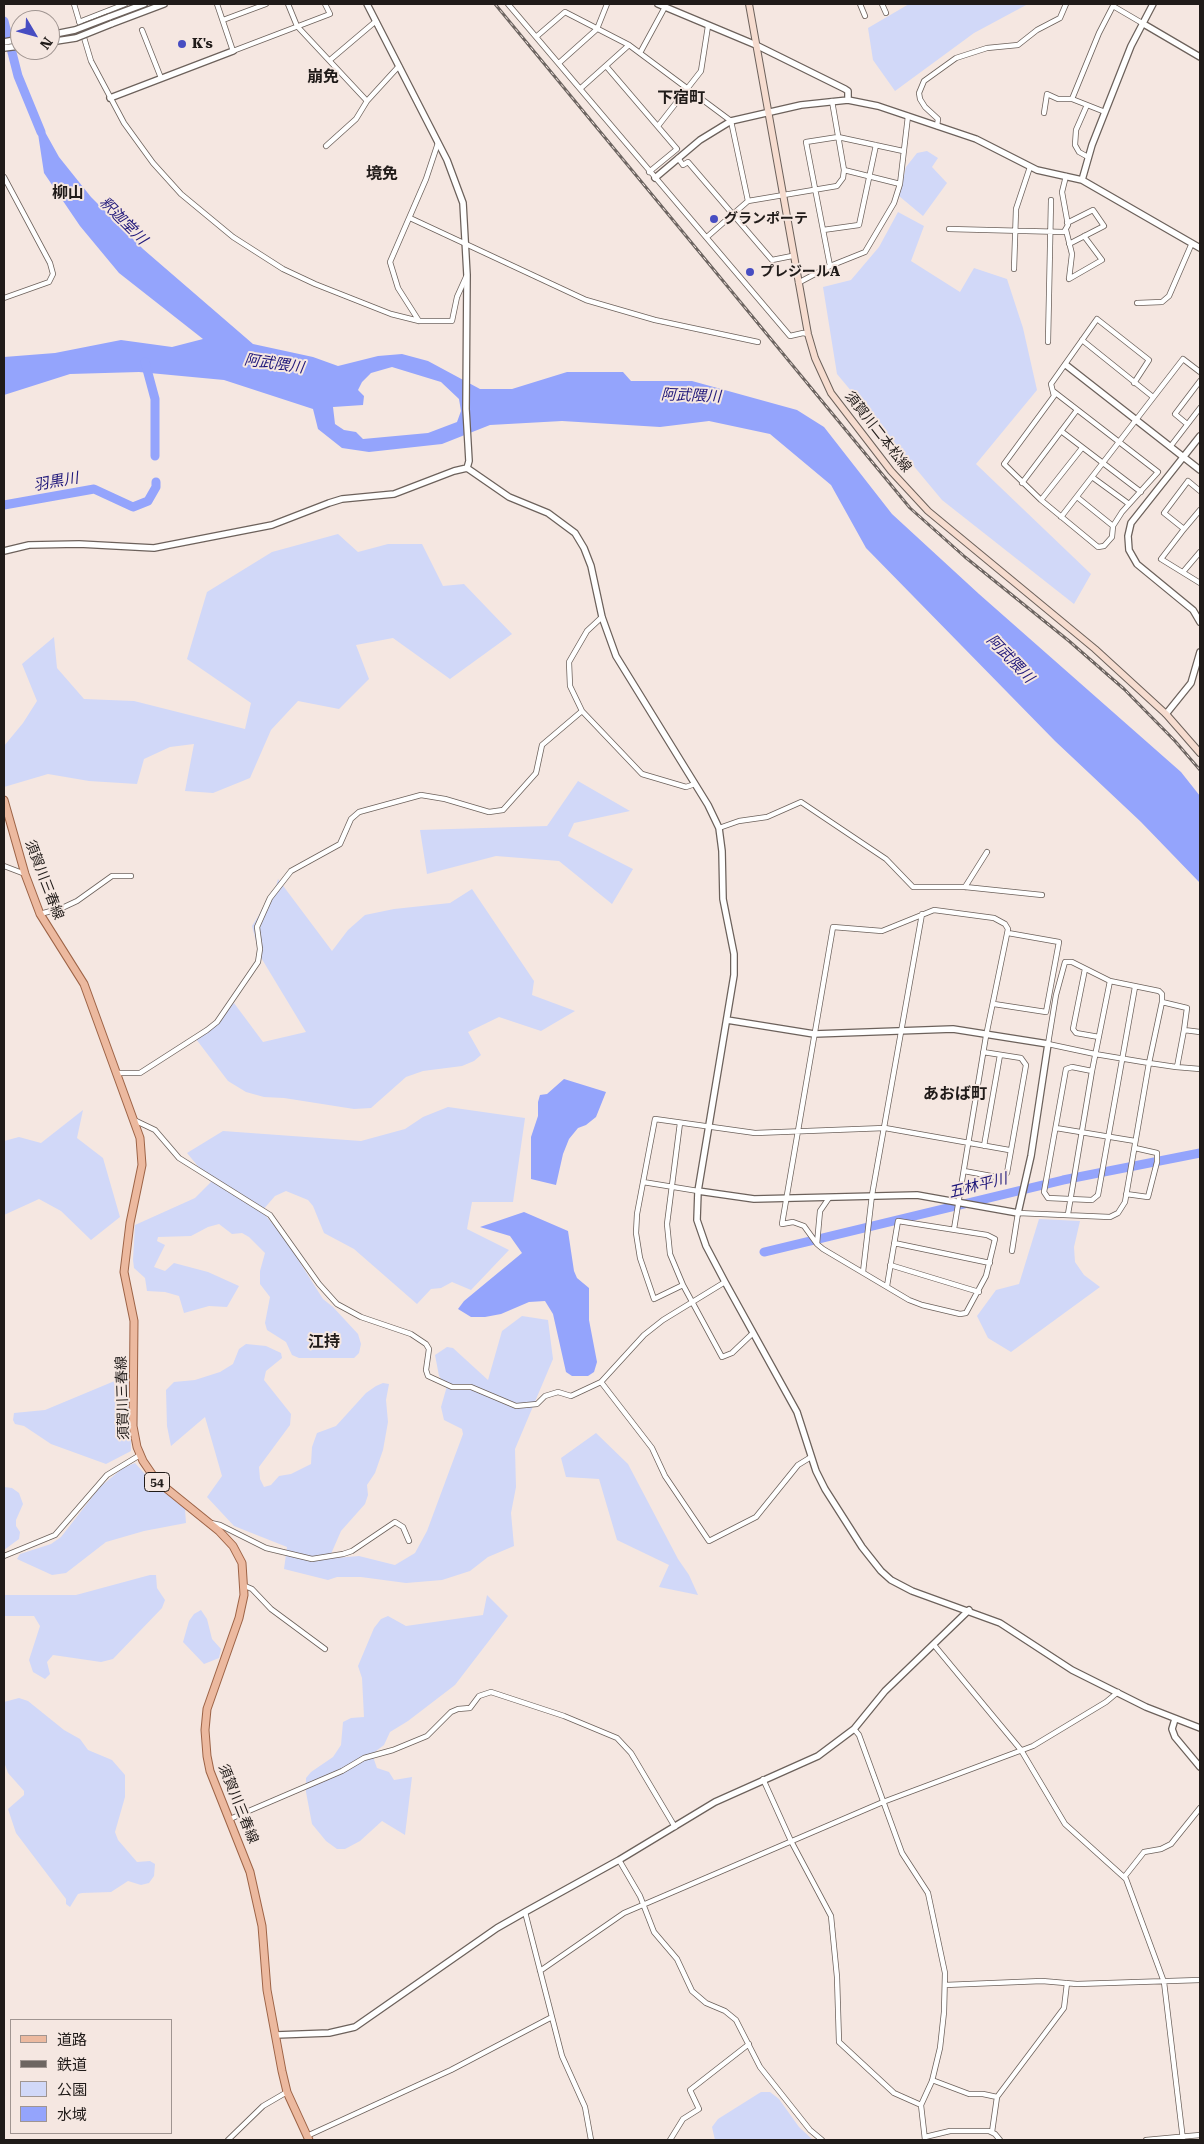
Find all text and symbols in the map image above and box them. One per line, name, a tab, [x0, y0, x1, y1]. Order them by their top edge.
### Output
north arrow	[10, 10, 60, 60]
text: N	[37, 34, 56, 53]
place label: K's	[192, 36, 213, 52]
marker: K's	[176, 38, 188, 50]
district label: 崩免	[307, 67, 339, 87]
district label: 下宿町	[657, 88, 705, 108]
district label: 境免	[366, 164, 398, 184]
district label: 柳山	[52, 183, 84, 203]
water label: 釈迦堂川	[95, 193, 151, 249]
place label: グランポーテ	[724, 211, 808, 227]
marker: グランポーテ	[708, 213, 720, 225]
place label: プレジールA	[760, 264, 840, 280]
marker: プレジールA	[744, 266, 756, 278]
water label: 阿武隈川	[243, 351, 305, 377]
water label: 阿武隈川	[661, 386, 721, 406]
street label: 須賀川二本松線	[841, 388, 915, 476]
water label: 羽黒川	[32, 469, 80, 495]
water label: 阿武隈川	[983, 631, 1037, 687]
street label: 須賀川三春線	[21, 838, 67, 922]
district label: あおば町	[923, 1084, 987, 1104]
water label: 五林平川	[947, 1170, 1009, 1202]
district label: 江持	[308, 1332, 340, 1352]
street label: 須賀川三春線	[113, 1356, 133, 1440]
road number: 54	[144, 1472, 170, 1491]
street label: 須賀川三春線	[214, 1762, 262, 1846]
legend	[10, 2019, 172, 2134]
text: 道路	[57, 2031, 87, 2049]
text: 鉄道	[57, 2056, 87, 2074]
text: 公園	[57, 2081, 87, 2099]
text: 水域	[57, 2106, 87, 2124]

